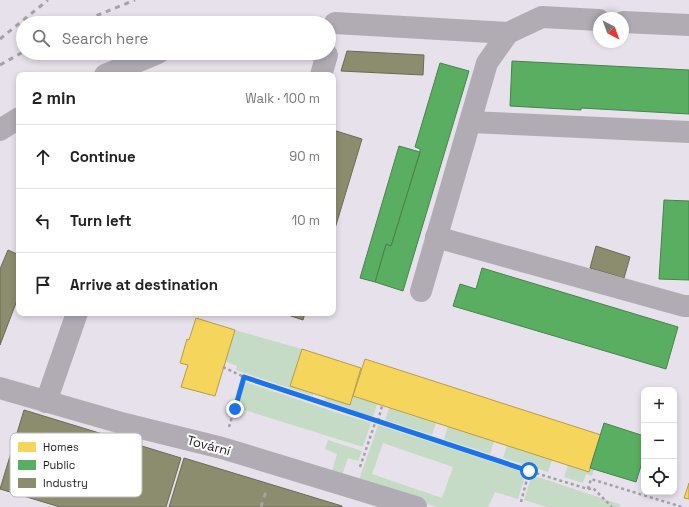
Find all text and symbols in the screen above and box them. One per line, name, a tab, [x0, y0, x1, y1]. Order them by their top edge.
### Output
north arrow	[593, 12, 629, 48]
search box	[16, 16, 336, 60]
icon: search	[30, 27, 52, 49]
text: Search here	[62, 29, 148, 48]
text: 2 min	[32, 87, 76, 109]
text: Walk · 100 m	[245, 90, 320, 107]
icon: ahead	[32, 146, 54, 168]
text: Continue	[70, 147, 136, 166]
text: 90 m	[289, 148, 320, 165]
icon: left	[32, 210, 54, 232]
text: Turn left	[70, 211, 132, 230]
text: 10 m	[292, 212, 320, 229]
icon: arrive	[32, 274, 54, 296]
text: Arrive at destination	[70, 275, 218, 294]
map controls	[641, 387, 677, 495]
button: +	[641, 387, 677, 423]
route end	[226, 400, 244, 418]
button: −	[641, 423, 677, 459]
street label: Tovární	[185, 432, 233, 460]
legend	[10, 433, 142, 497]
text: Homes	[43, 440, 79, 454]
text: Public	[43, 458, 75, 472]
button: locate	[641, 459, 677, 495]
route start	[520, 462, 538, 480]
text: Industry	[43, 476, 88, 490]

